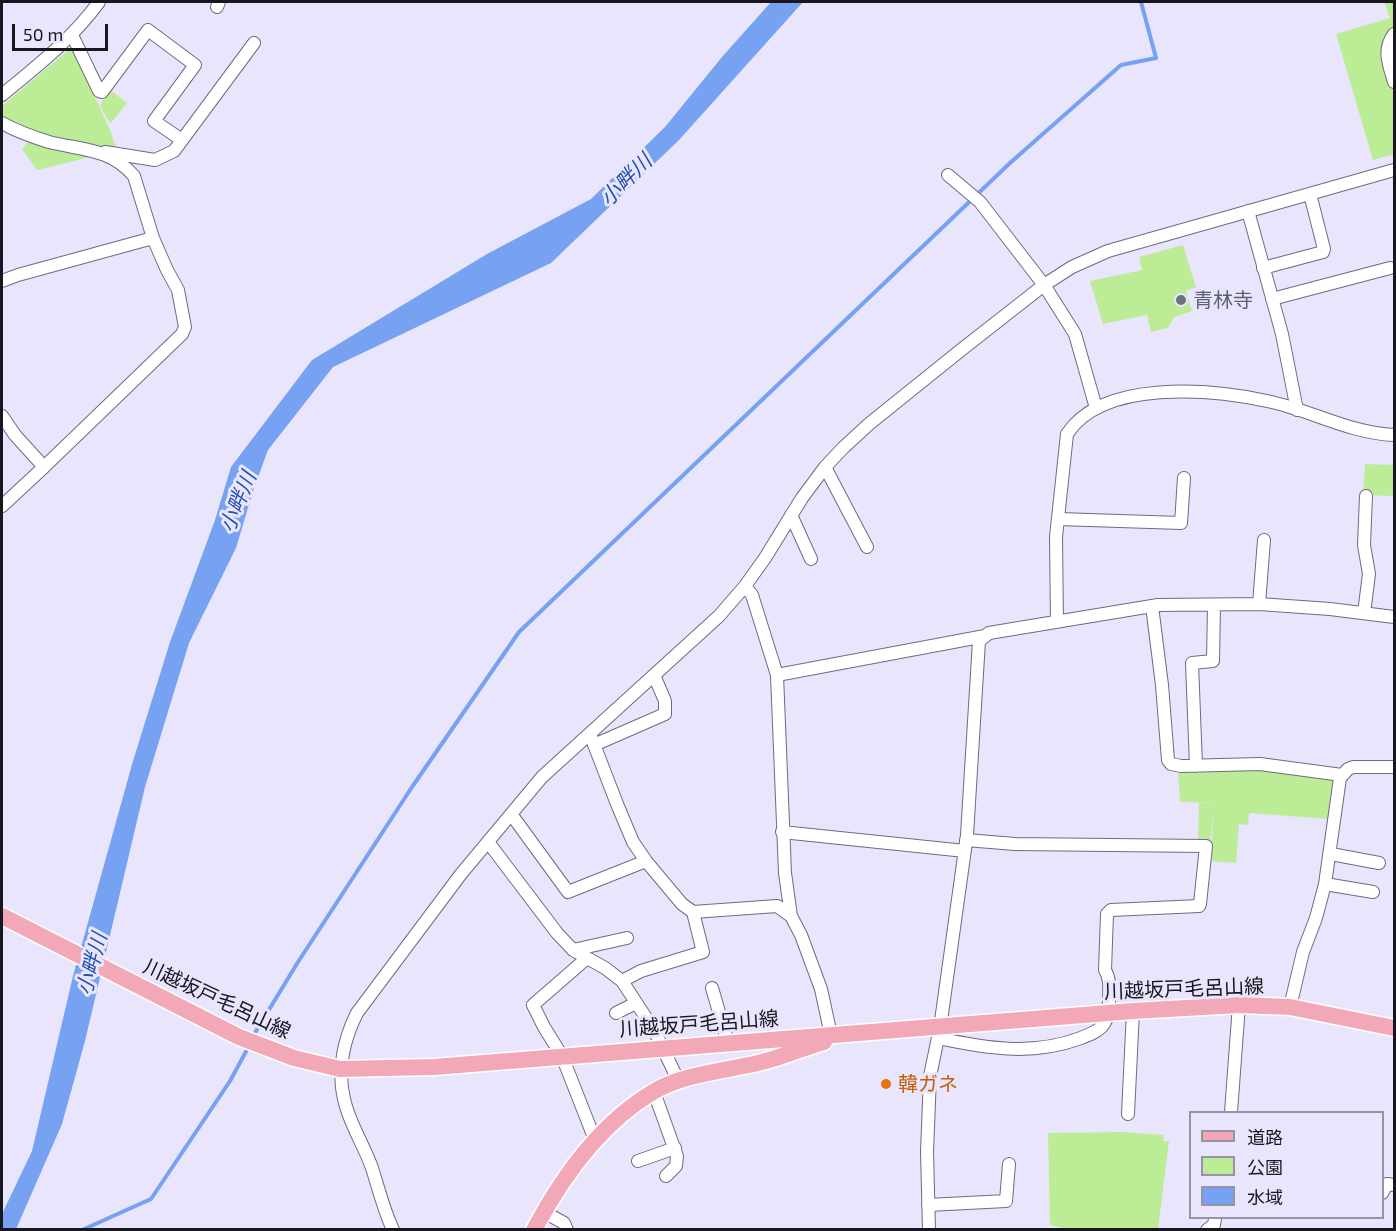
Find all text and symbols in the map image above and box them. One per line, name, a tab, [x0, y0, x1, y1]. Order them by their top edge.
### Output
scale bar	[15, 12, 111, 50]
text: 50 m	[23, 23, 63, 45]
water label: 小畔川	[595, 149, 657, 211]
place label: 青林寺	[1193, 288, 1253, 312]
marker: 青林寺	[1174, 293, 1188, 307]
water label: 小畔川	[215, 468, 261, 536]
water label: 小畔川	[72, 930, 112, 998]
street label: 川越坂戸毛呂山線	[139, 954, 295, 1044]
street label: 川越坂戸毛呂山線	[1104, 974, 1264, 1004]
street label: 川越坂戸毛呂山線	[618, 1006, 780, 1042]
place label: 韓ガネ	[898, 1072, 958, 1096]
marker: 韓ガネ	[879, 1077, 893, 1091]
legend	[1189, 1111, 1384, 1219]
text: 道路	[1247, 1126, 1283, 1148]
text: 公園	[1247, 1156, 1283, 1178]
text: 水域	[1247, 1186, 1283, 1208]

